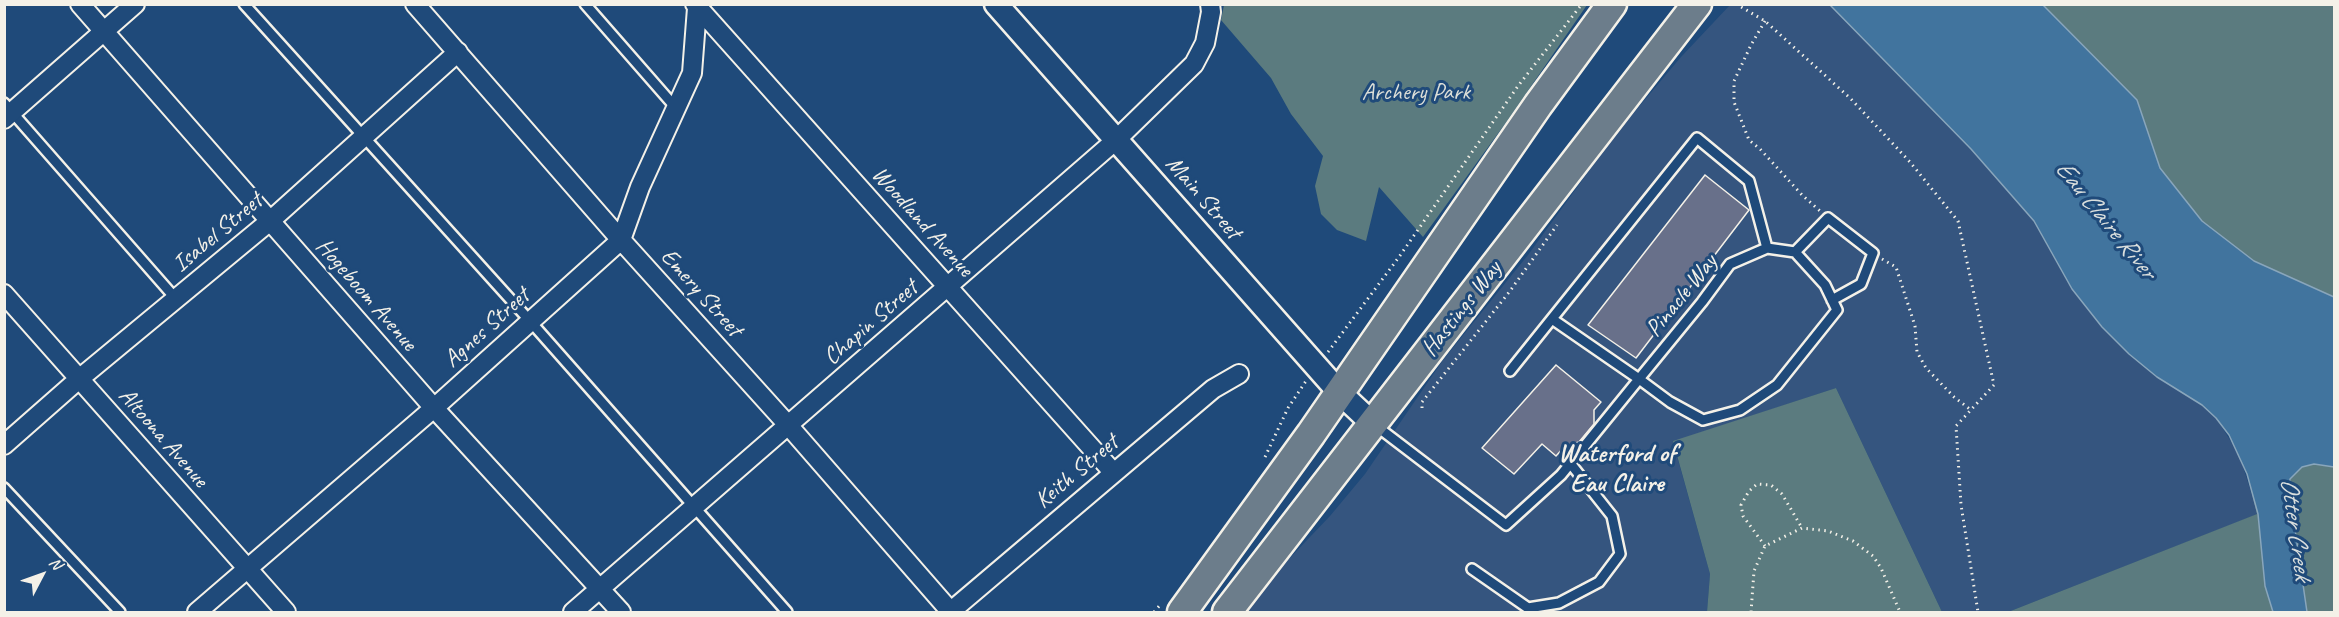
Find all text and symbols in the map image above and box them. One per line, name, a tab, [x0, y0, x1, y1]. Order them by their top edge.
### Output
park label: Archery Park	[1362, 79, 1470, 107]
street label: Main Street	[1159, 150, 1247, 246]
water label: Eau Claire River	[2048, 154, 2162, 286]
street label: Woodland Avenue	[865, 161, 979, 283]
street label: Isabel Street	[167, 187, 269, 279]
street label: Hogeboom Avenue	[309, 233, 423, 357]
street label: Emery Street	[654, 243, 748, 343]
street label: Pinacle Way	[1640, 249, 1724, 343]
street label: Hastings Way	[1416, 255, 1508, 363]
street label: Chapin Street	[818, 274, 924, 372]
street label: Agnes Street	[438, 282, 536, 374]
street label: Altoona Avenue	[112, 382, 214, 494]
street label: Keith Street	[1029, 429, 1125, 515]
district label: Waterford of Eau Claire	[1558, 438, 1676, 500]
water label: Otter Creek	[2272, 476, 2318, 582]
north arrow	[12, 545, 72, 605]
text: N	[45, 553, 66, 573]

